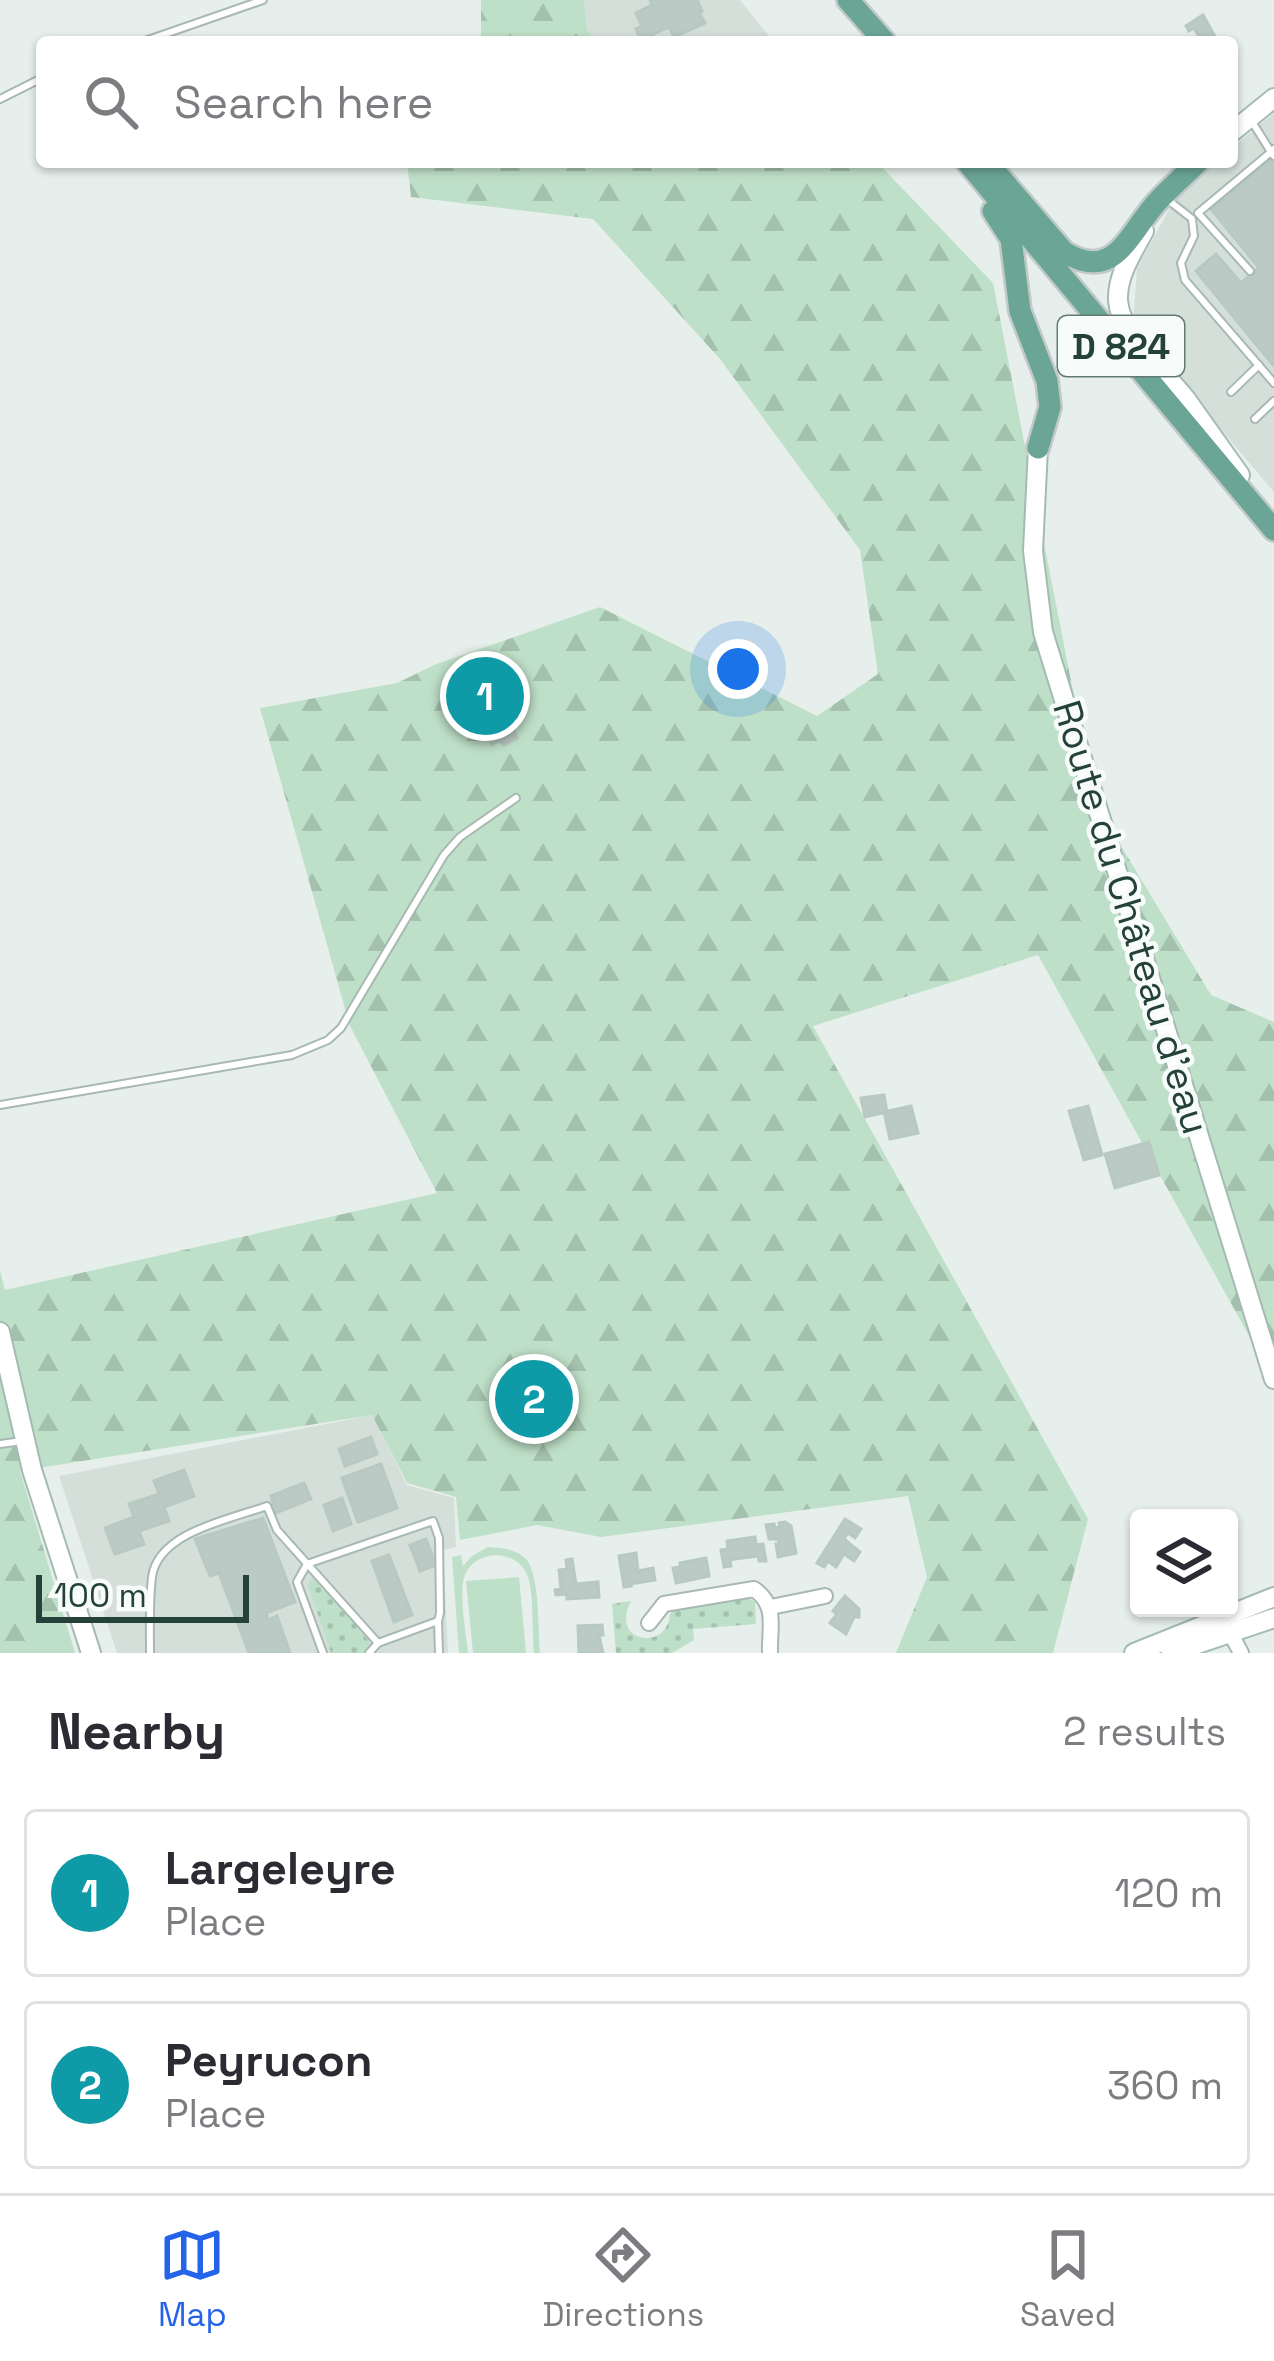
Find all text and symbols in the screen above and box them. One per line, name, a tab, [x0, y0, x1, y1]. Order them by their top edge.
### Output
search box	[36, 36, 1238, 168]
icon: search	[78, 69, 144, 135]
text: Search here	[174, 74, 433, 131]
road number: D 824	[1058, 316, 1184, 376]
your location	[708, 639, 768, 699]
pin: 1	[446, 651, 524, 741]
street label: Route du Château d'eau	[1042, 694, 1221, 1140]
pin: 2	[495, 1354, 573, 1444]
map controls	[1130, 1509, 1238, 1617]
button: layers	[1130, 1509, 1238, 1617]
scale bar	[36, 1569, 249, 1622]
text: 100 m	[54, 1575, 147, 1617]
text: Nearby	[48, 1699, 225, 1764]
text: 2 results	[1063, 1707, 1226, 1756]
text: Largeleyre	[165, 1840, 396, 1897]
text: 1	[81, 1869, 99, 1918]
text: 120 m	[1115, 1869, 1223, 1918]
text: Place	[165, 1897, 266, 1946]
text: Peyrucon	[165, 2032, 373, 2089]
text: 2	[78, 2061, 102, 2110]
text: 360 m	[1107, 2061, 1223, 2110]
text: Place	[165, 2089, 266, 2138]
tab: Map	[158, 2222, 227, 2336]
tab: Directions	[542, 2222, 704, 2336]
tab: Saved	[1020, 2222, 1116, 2336]

